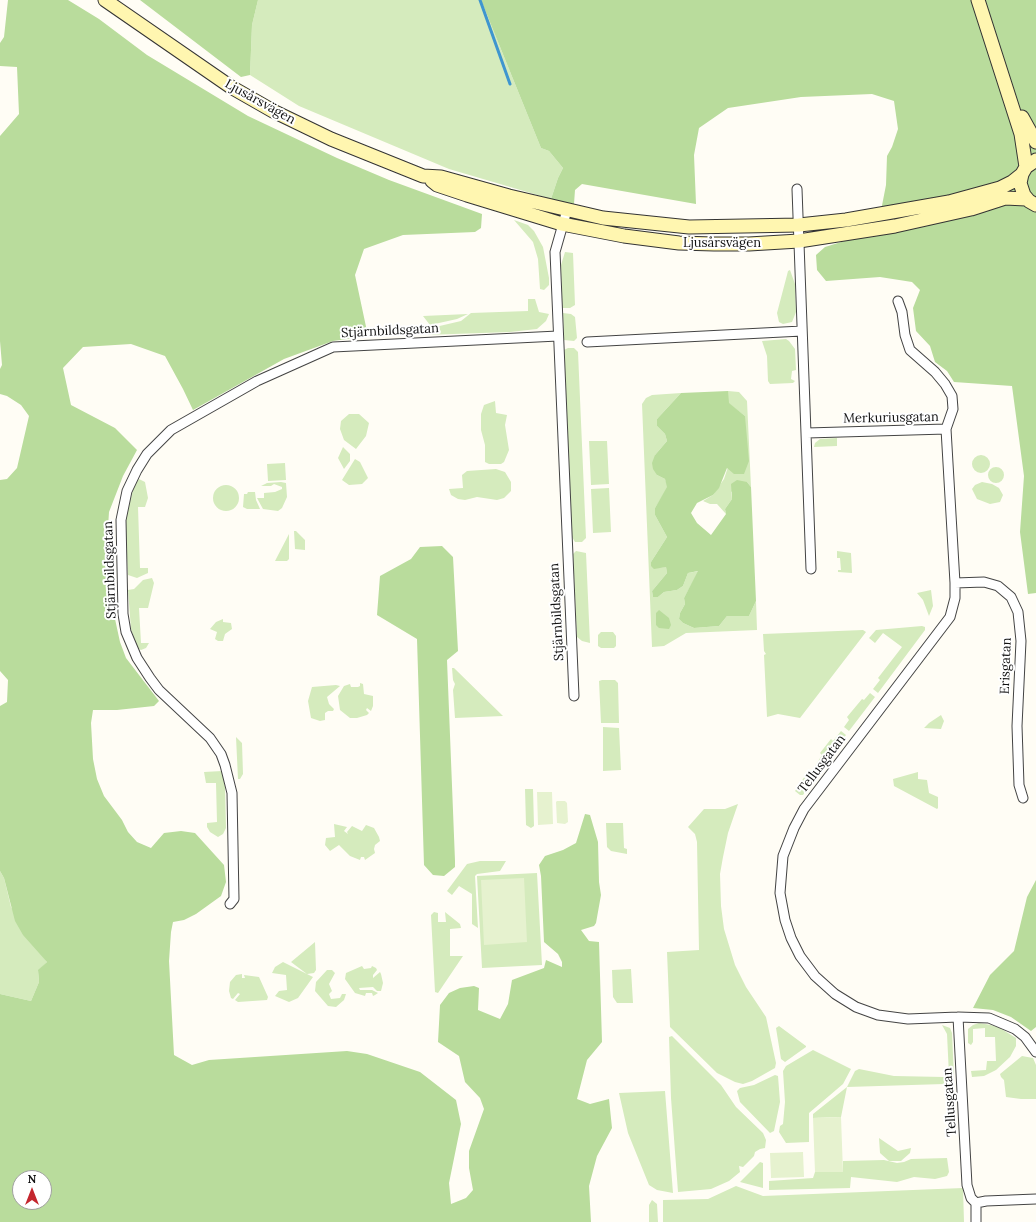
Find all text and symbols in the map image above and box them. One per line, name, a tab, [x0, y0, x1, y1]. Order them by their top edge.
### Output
street label: Ljusårsvägen	[222, 76, 298, 128]
street label: Ljusårsvägen	[683, 235, 761, 251]
street label: Stjärnbildsgatan	[341, 321, 439, 341]
street label: Merkuriusgatan	[843, 409, 939, 427]
street label: Stjärnbildsgatan	[100, 521, 120, 619]
street label: Stjärnbildsgatan	[547, 563, 567, 661]
street label: Erisgatan	[997, 637, 1015, 695]
street label: Tellusgatan	[795, 732, 849, 796]
street label: Tellusgatan	[940, 1067, 960, 1137]
north arrow	[12, 1170, 52, 1210]
text: N	[28, 1172, 36, 1186]

